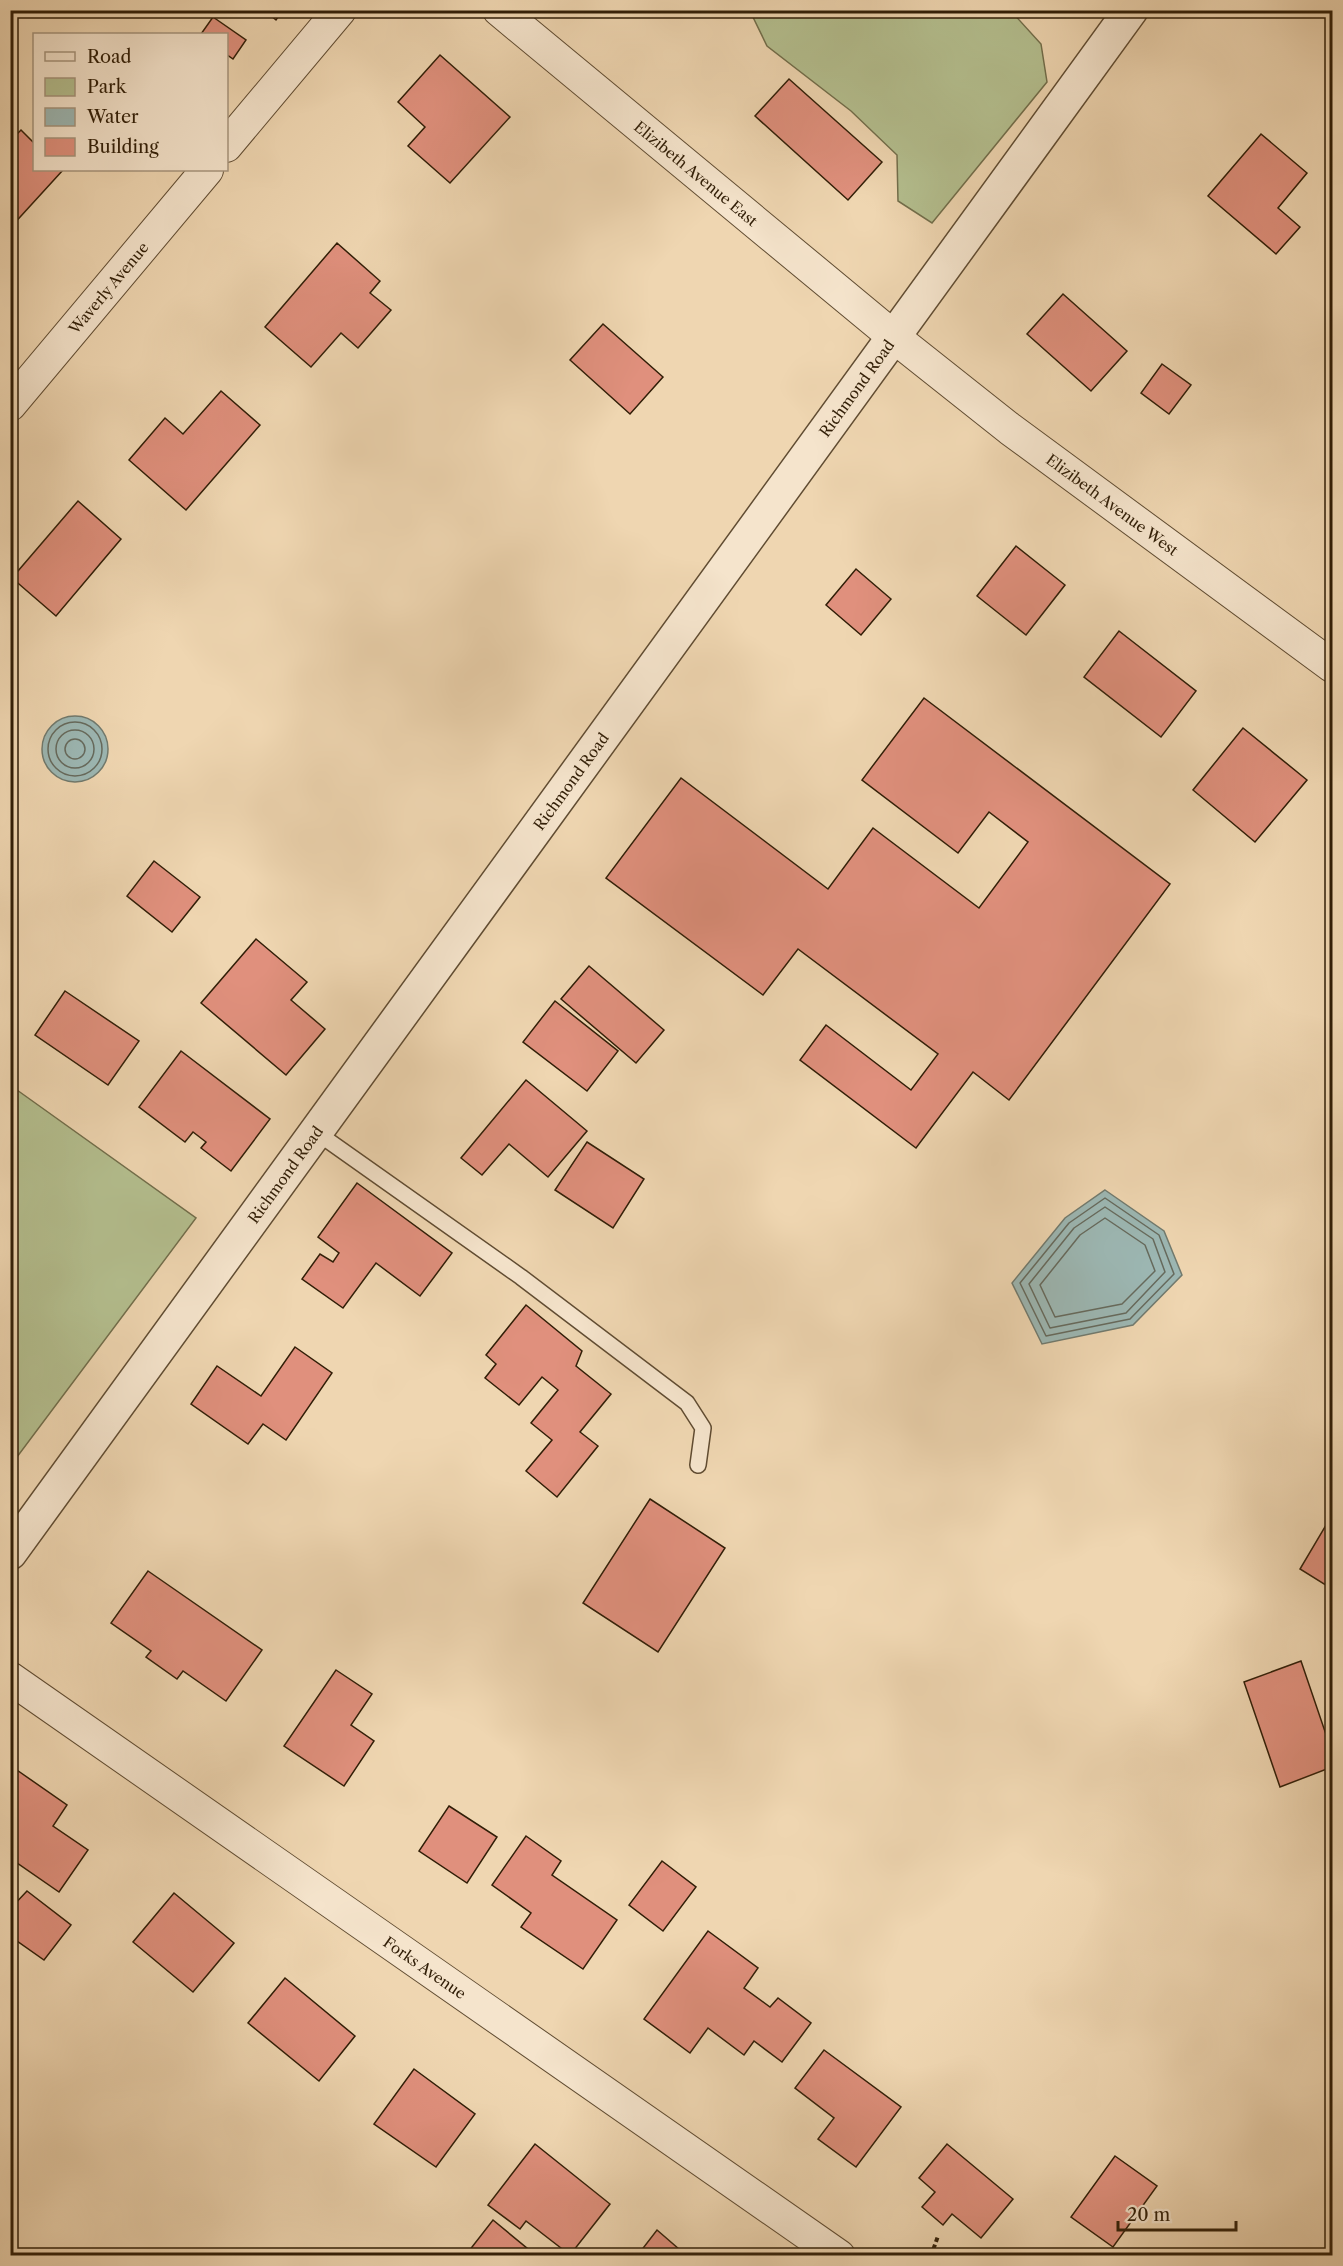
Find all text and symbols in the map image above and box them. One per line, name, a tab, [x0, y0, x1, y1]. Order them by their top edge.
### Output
legend	[33, 33, 228, 171]
text: Road	[87, 46, 132, 68]
text: Park	[87, 76, 128, 98]
text: Water	[86, 106, 139, 128]
street label: Elizibeth Avenue East	[631, 117, 762, 230]
text: Building	[87, 136, 159, 158]
street label: Waverly Avenue	[64, 238, 152, 338]
street label: Richmond Road	[815, 336, 898, 440]
street label: Elizibeth Avenue West	[1043, 449, 1183, 560]
street label: Richmond Road	[529, 729, 612, 834]
street label: Richmond Road	[243, 1122, 327, 1227]
street label: Forks Avenue	[380, 1932, 470, 2003]
scale bar	[1118, 2194, 1236, 2232]
text: 20 m	[1127, 2204, 1171, 2226]

